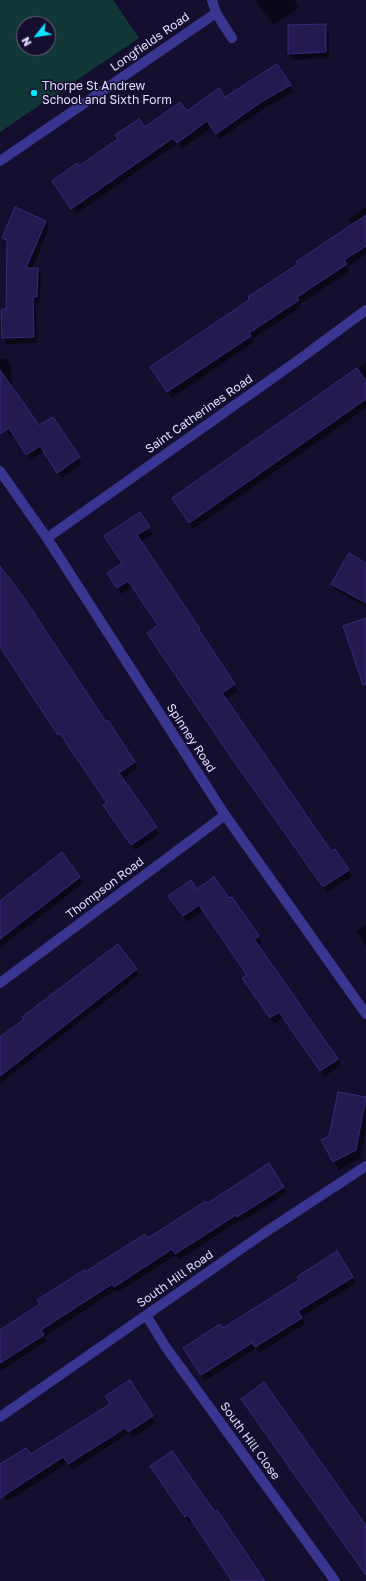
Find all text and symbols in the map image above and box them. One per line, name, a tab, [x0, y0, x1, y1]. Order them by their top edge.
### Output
street label: Longfields Road	[108, 9, 192, 75]
north arrow	[16, 16, 56, 56]
text: N	[18, 35, 34, 49]
place label: Thorpe St Andrew School and Sixth Form	[42, 79, 172, 107]
marker: Thorpe St Andrew School and Sixth Form	[29, 88, 39, 98]
street label: Saint Catherines Road	[143, 371, 255, 457]
street label: Spinney Road	[163, 701, 219, 775]
street label: Thompson Road	[63, 854, 147, 922]
street label: South Hill Road	[134, 1247, 216, 1311]
street label: South Hill Close	[217, 1399, 283, 1483]

